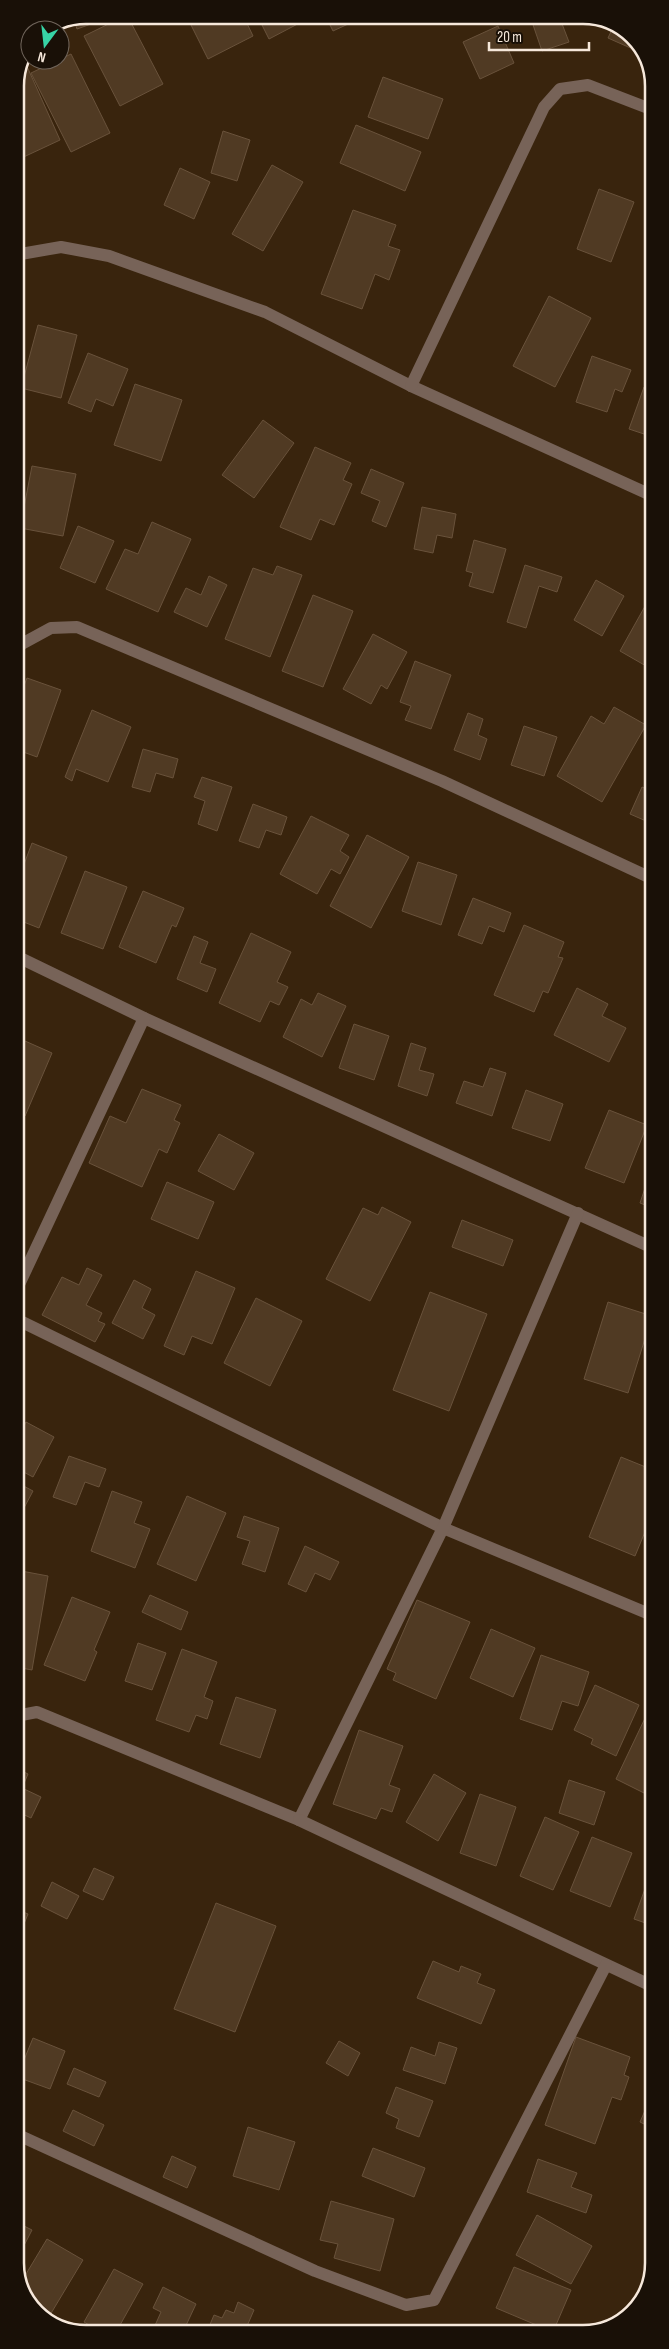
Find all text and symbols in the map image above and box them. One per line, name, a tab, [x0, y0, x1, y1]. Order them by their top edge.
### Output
north arrow	[20, 20, 70, 70]
scale bar	[489, 20, 589, 52]
text: 20 m	[497, 28, 522, 47]
text: N	[36, 48, 48, 66]

